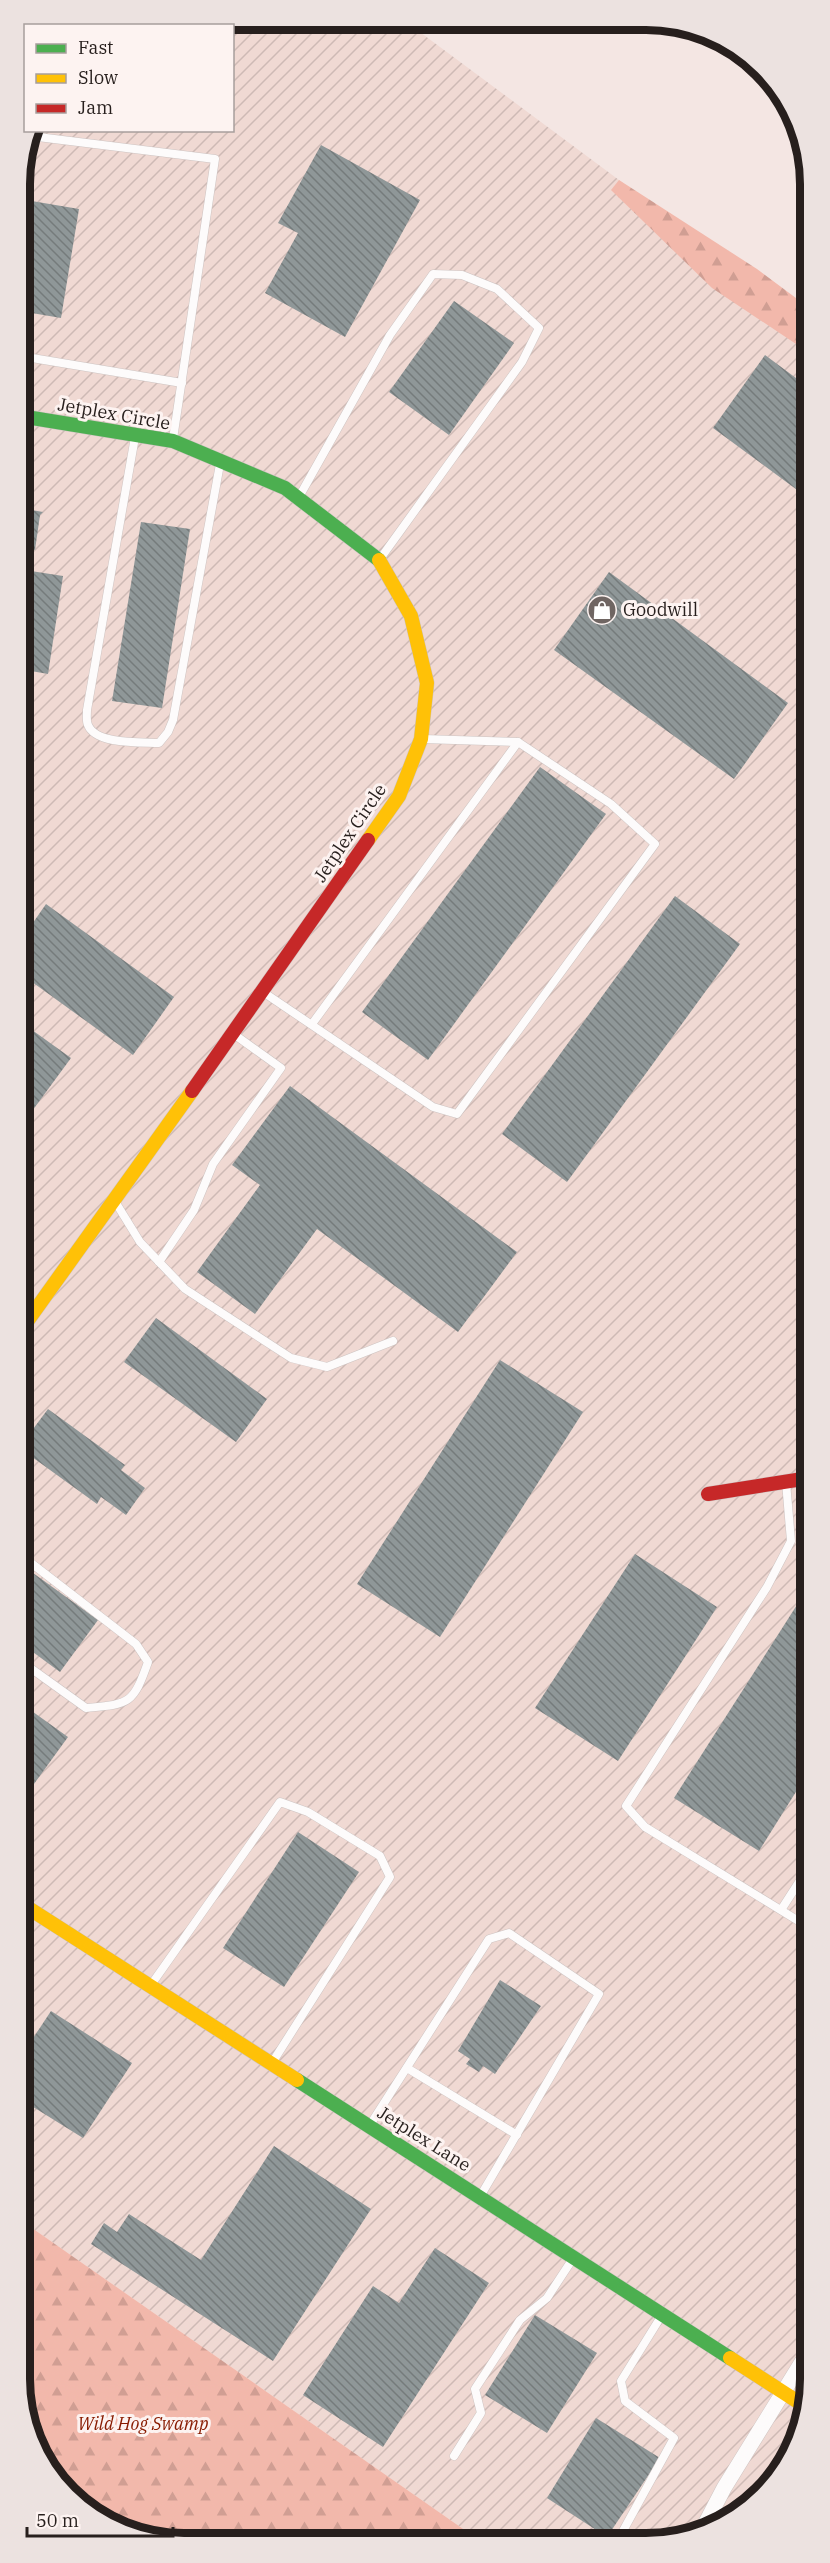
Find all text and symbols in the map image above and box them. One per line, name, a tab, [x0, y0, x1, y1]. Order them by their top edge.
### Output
legend	[24, 24, 234, 132]
text: Fast	[78, 36, 113, 59]
text: Slow	[78, 66, 118, 89]
text: Jam	[78, 96, 113, 119]
street label: Jetplex Circle	[56, 392, 172, 435]
shop icon: Goodwill	[586, 594, 618, 626]
place label: Goodwill	[623, 598, 698, 621]
street label: Jetplex Circle	[308, 779, 391, 886]
street label: Jetplex Lane	[373, 2101, 475, 2176]
park label: Wild Hog Swamp	[77, 2412, 209, 2435]
scale bar	[27, 2500, 172, 2538]
text: 50 m	[36, 2509, 79, 2532]

